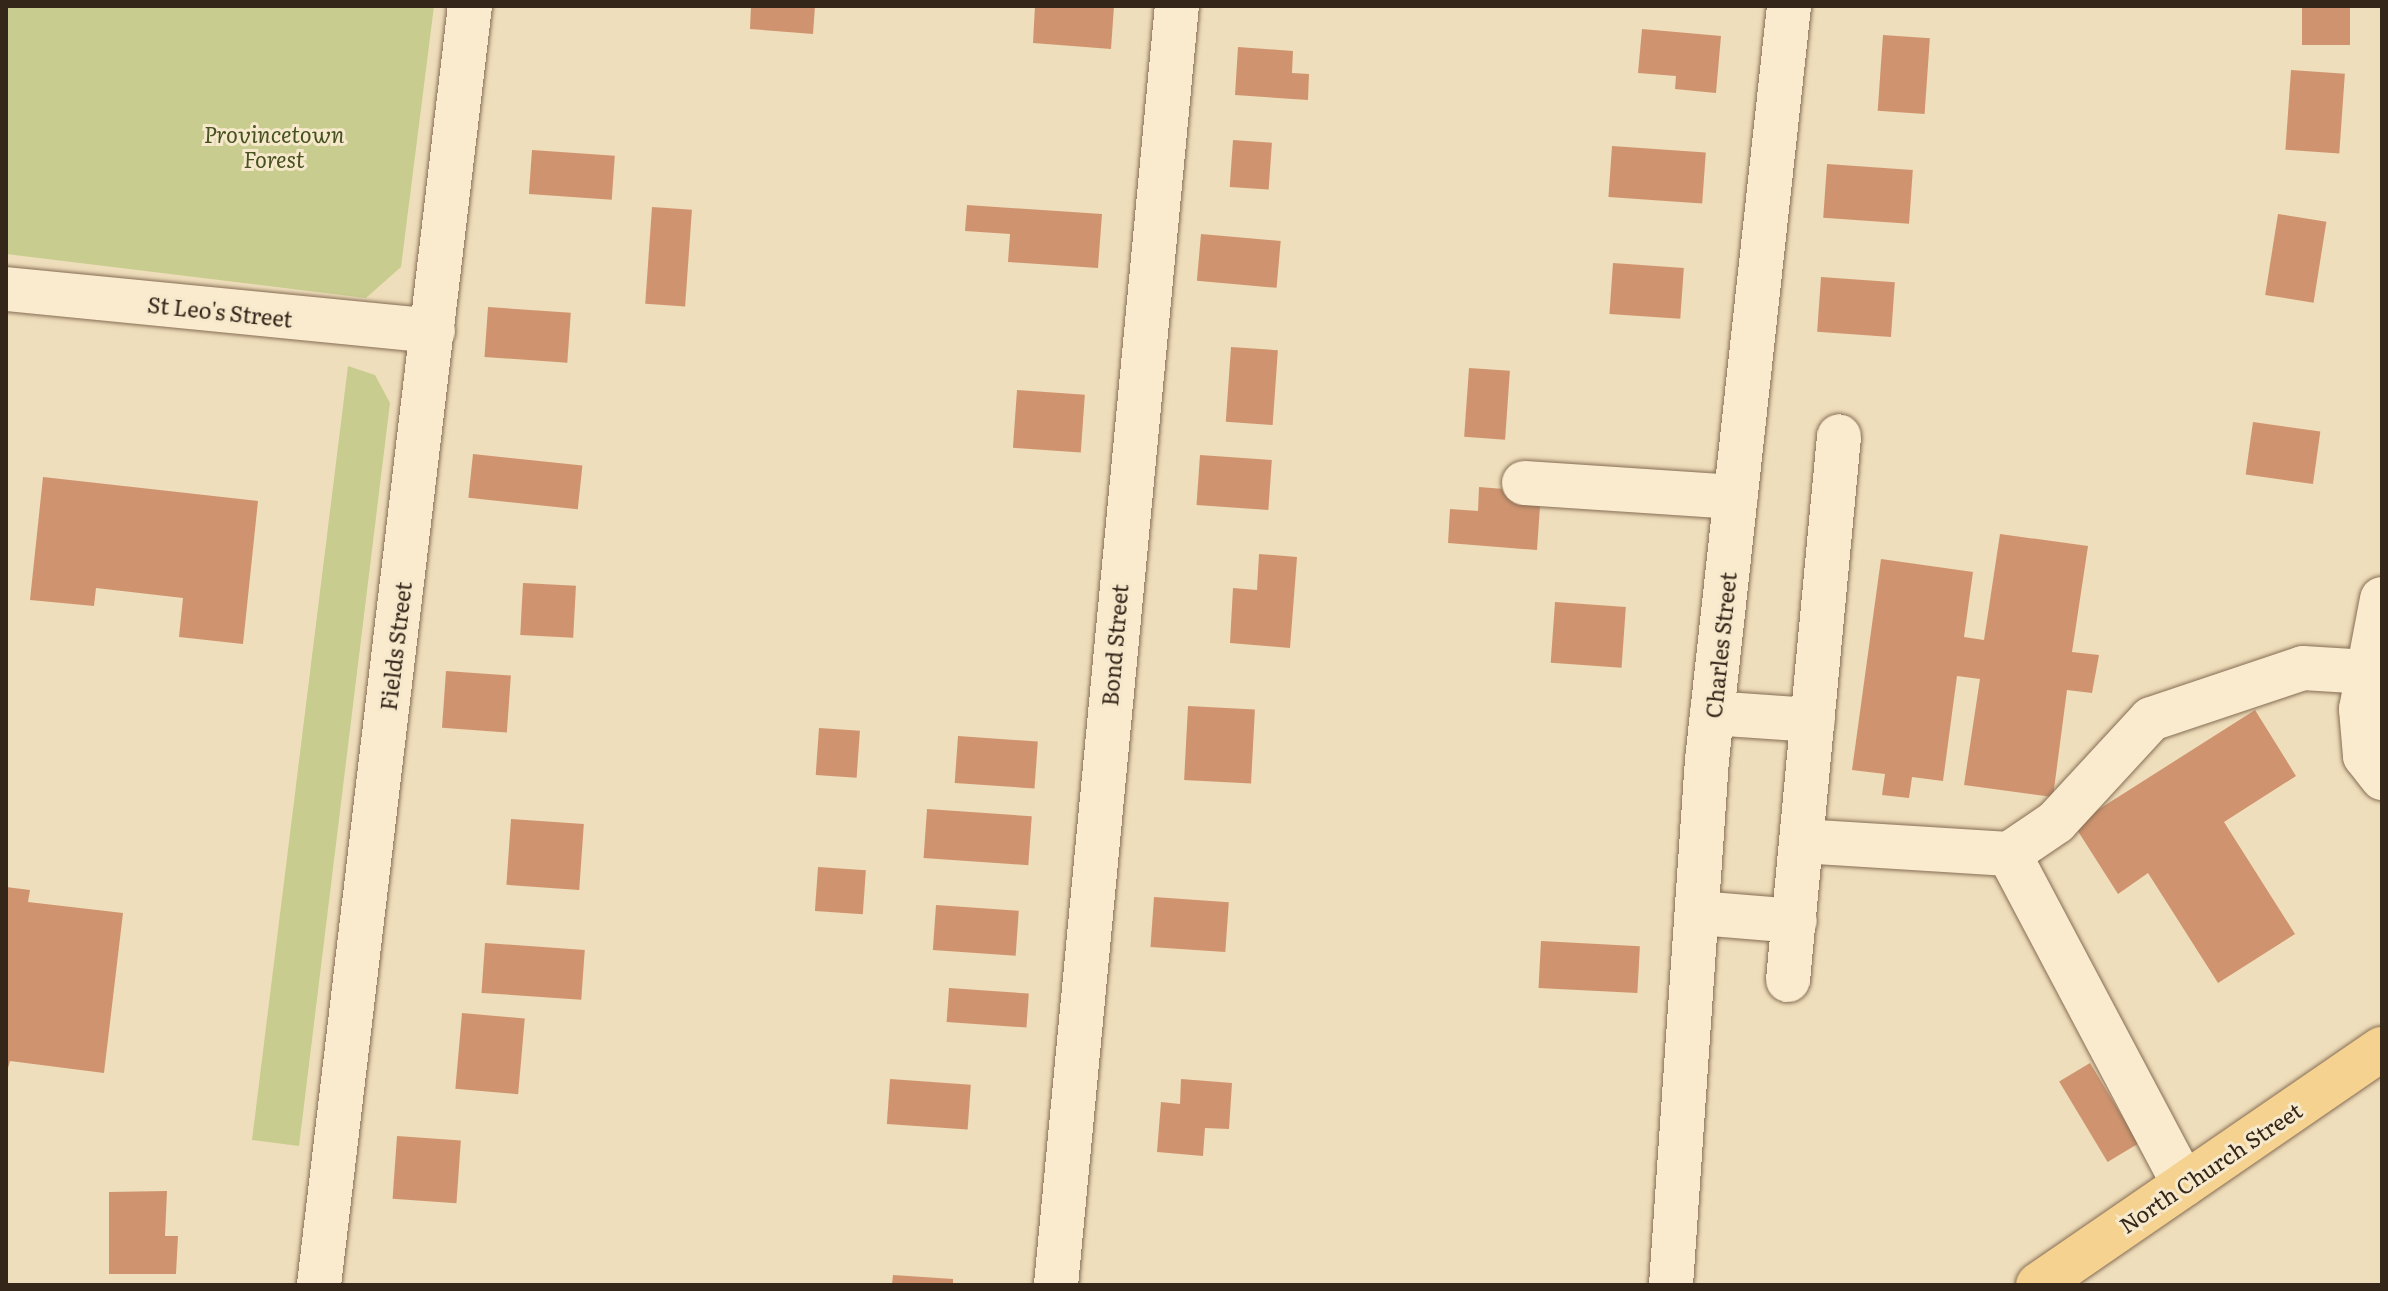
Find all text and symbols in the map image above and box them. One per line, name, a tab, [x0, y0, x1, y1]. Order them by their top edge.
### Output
park label: Provincetown Forest	[204, 120, 344, 172]
street label: St Leo's Street	[146, 290, 294, 332]
street label: Charles Street	[1699, 571, 1741, 719]
street label: Fields Street	[374, 580, 416, 712]
street label: Bond Street	[1096, 583, 1132, 707]
street label: North Church Street	[2114, 1096, 2306, 1238]

